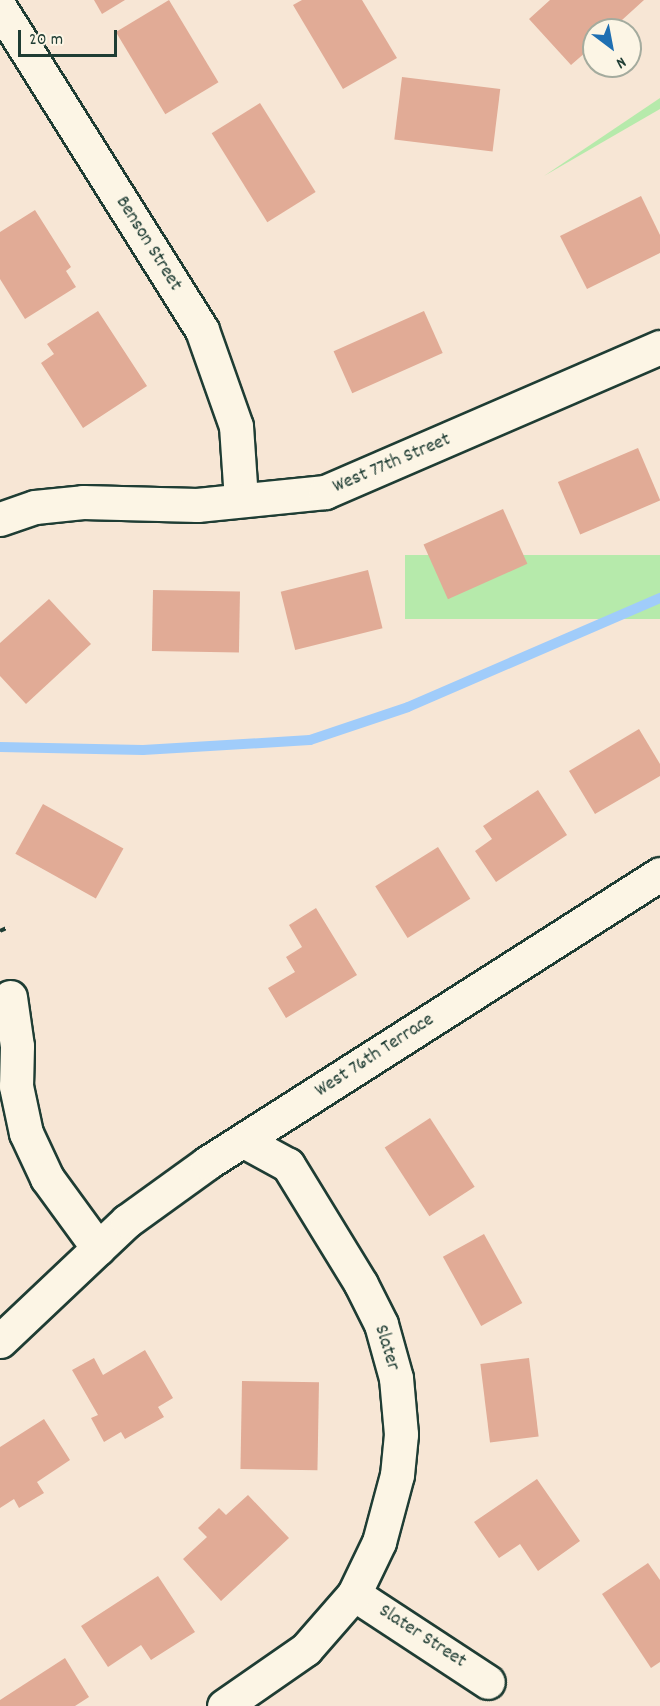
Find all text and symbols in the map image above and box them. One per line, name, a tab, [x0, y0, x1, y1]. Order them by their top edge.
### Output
scale bar	[21, 18, 120, 56]
north arrow	[582, 18, 642, 78]
text: 20 m	[29, 28, 63, 53]
text: N	[611, 50, 630, 74]
street label: Benson Street	[109, 192, 187, 296]
street label: West 77th Street	[329, 428, 455, 500]
street label: West 76th Terrace	[311, 1009, 439, 1103]
street label: Slater	[368, 1322, 404, 1374]
street label: Slater Street	[374, 1600, 470, 1674]

